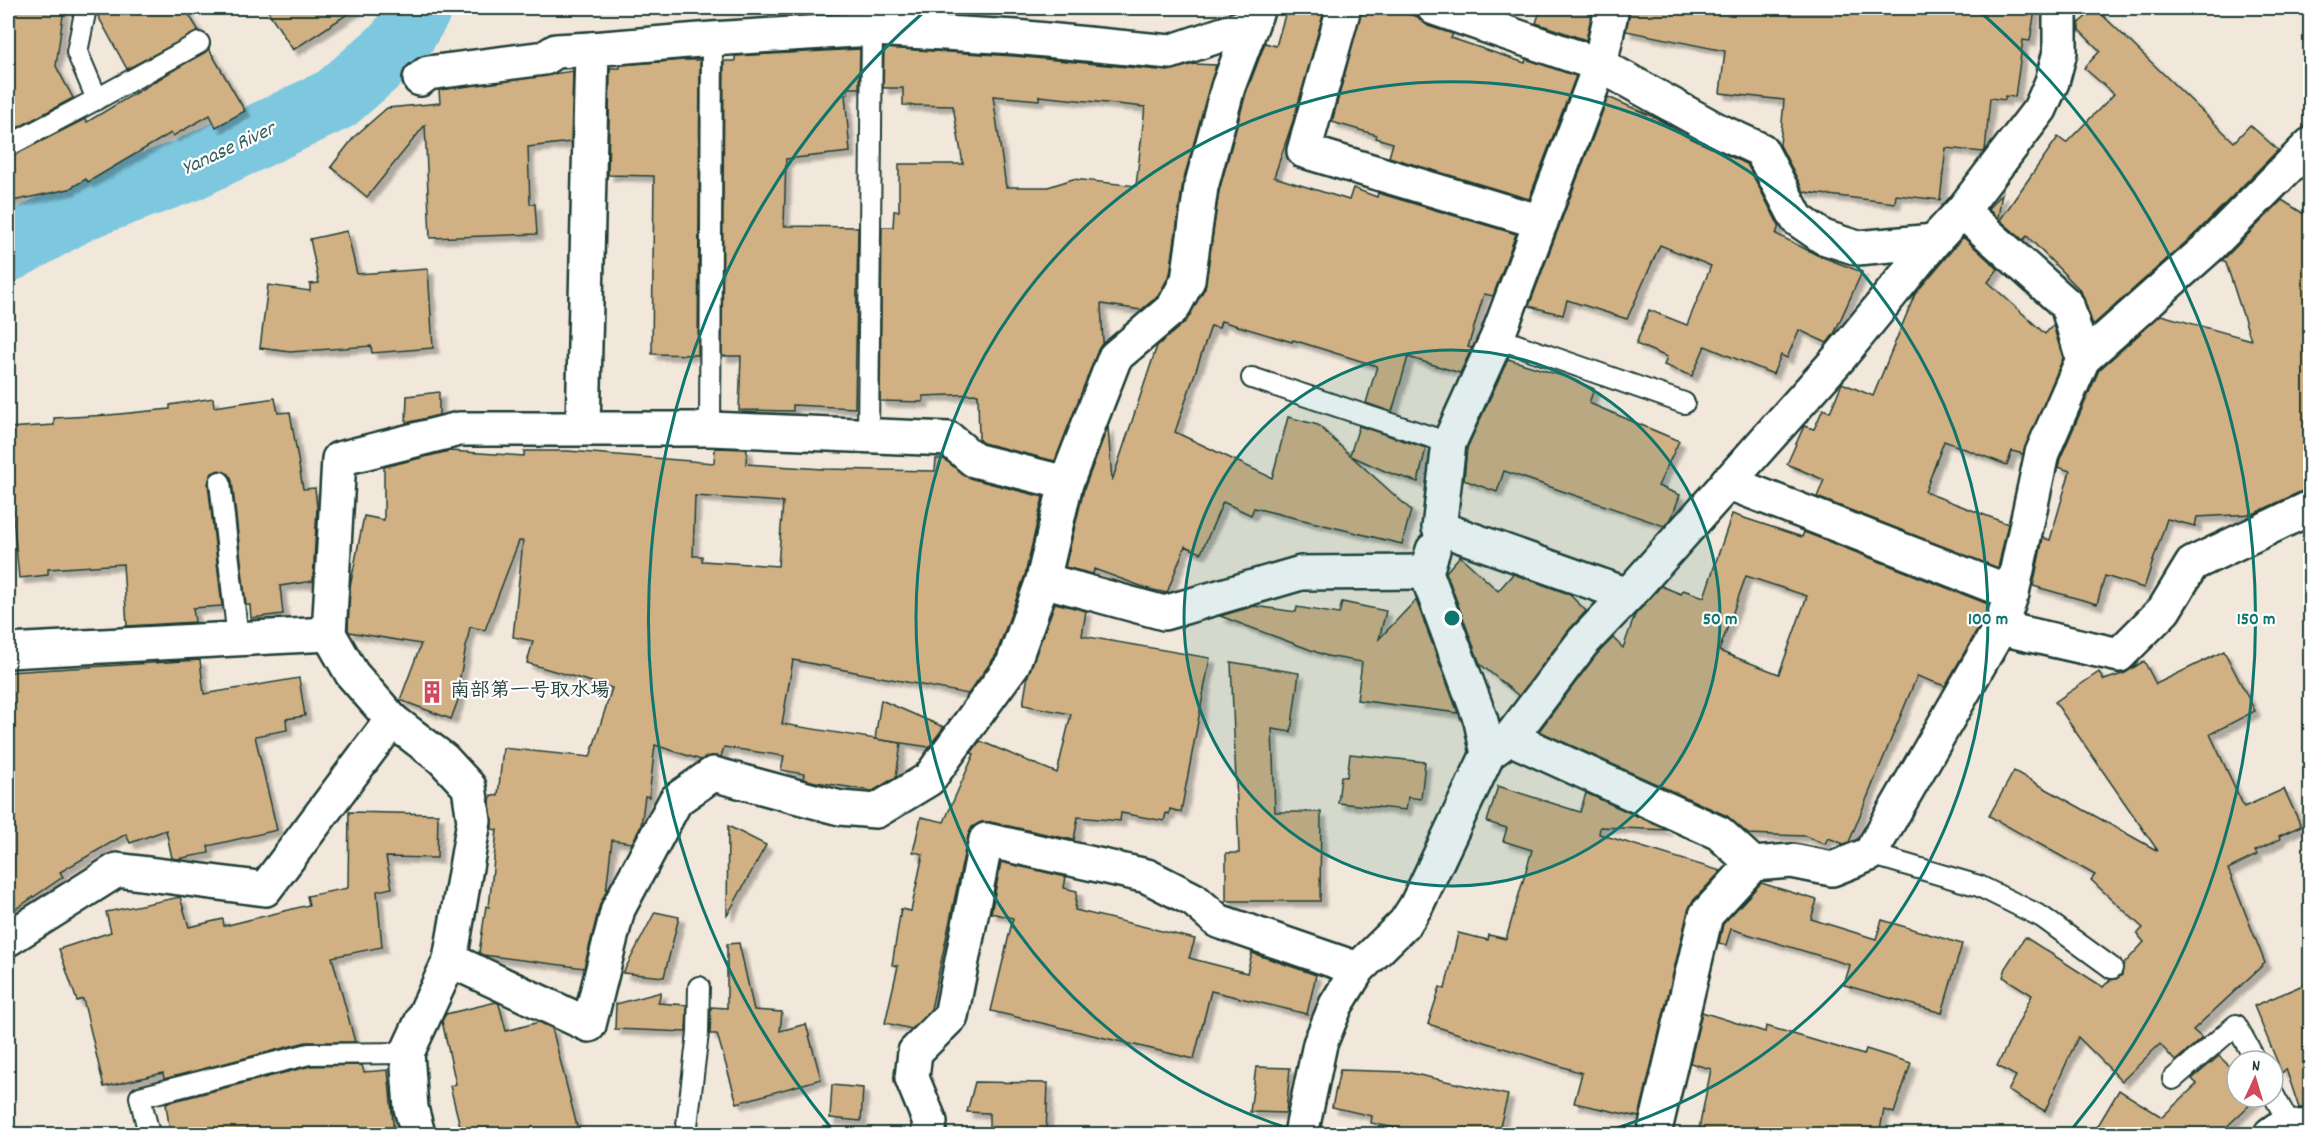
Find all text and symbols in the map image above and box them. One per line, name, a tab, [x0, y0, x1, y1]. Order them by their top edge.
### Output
water label: Yanase River	[177, 114, 283, 185]
centre of rings	[1442, 608, 1462, 628]
text: 50 m	[1703, 608, 1737, 633]
text: 100 m	[1968, 608, 2008, 633]
text: 150 m	[2237, 608, 2275, 633]
place label: 南部第一号取水場	[450, 678, 610, 706]
building icon: 南部第一号取水場	[419, 679, 445, 705]
north arrow	[2225, 1049, 2285, 1109]
text: N	[2251, 1055, 2261, 1078]

